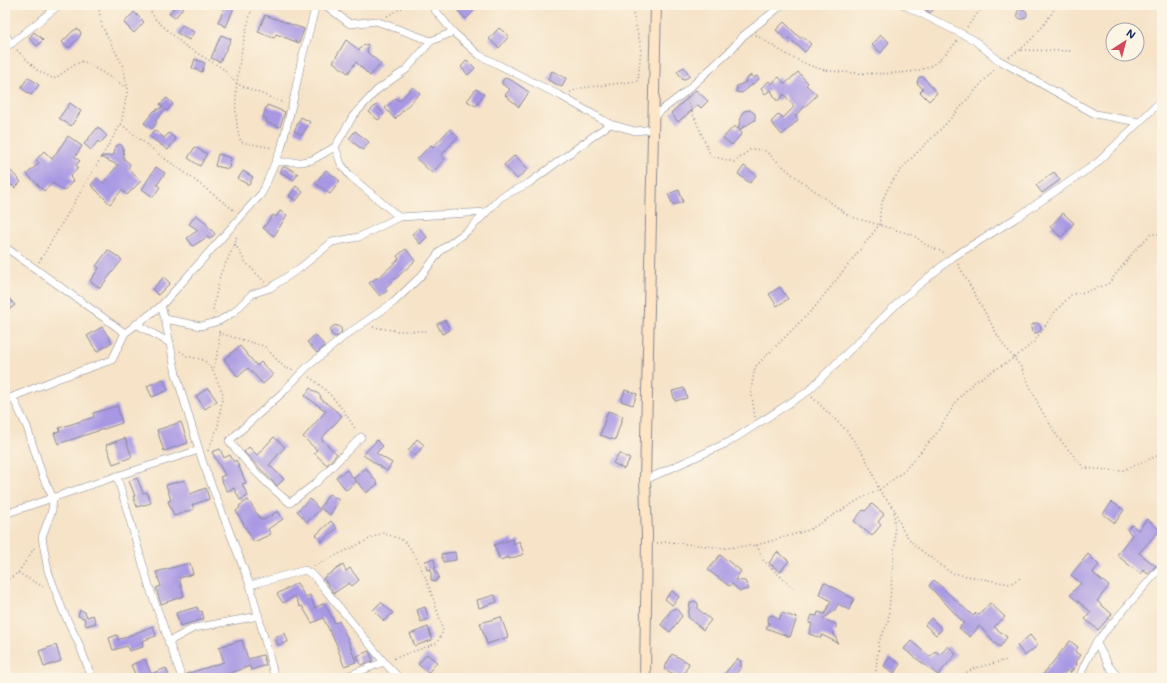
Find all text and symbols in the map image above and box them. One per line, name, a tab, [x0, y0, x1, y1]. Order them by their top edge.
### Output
north arrow	[1105, 22, 1145, 62]
text: N	[1123, 25, 1139, 42]

